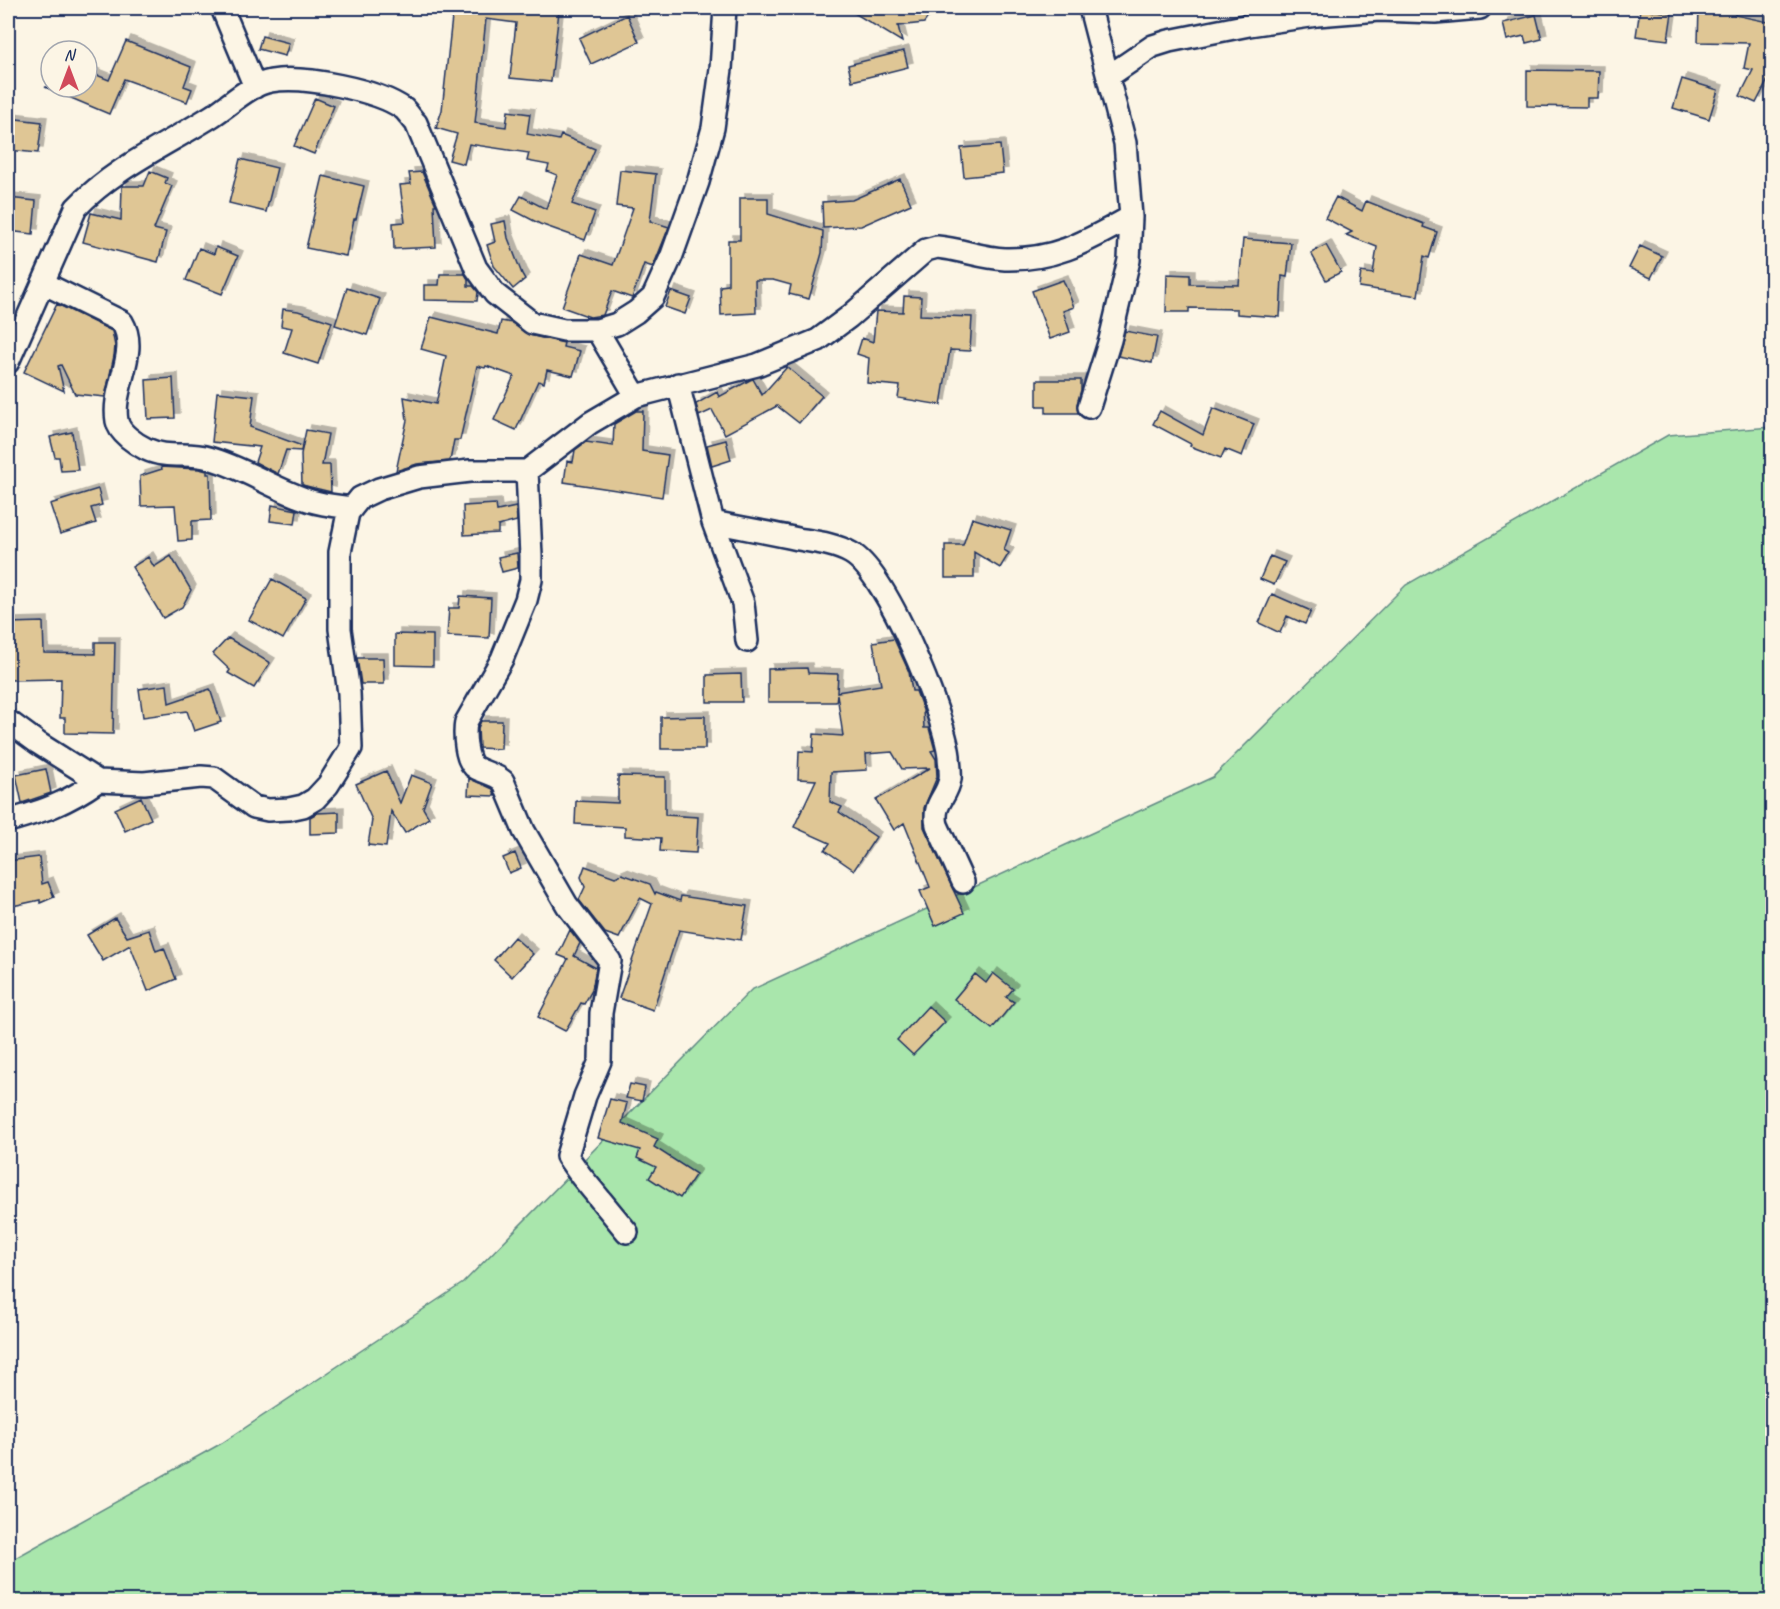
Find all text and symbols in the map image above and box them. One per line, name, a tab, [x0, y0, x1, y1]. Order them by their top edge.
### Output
north arrow	[39, 39, 99, 99]
text: N	[64, 45, 77, 65]

